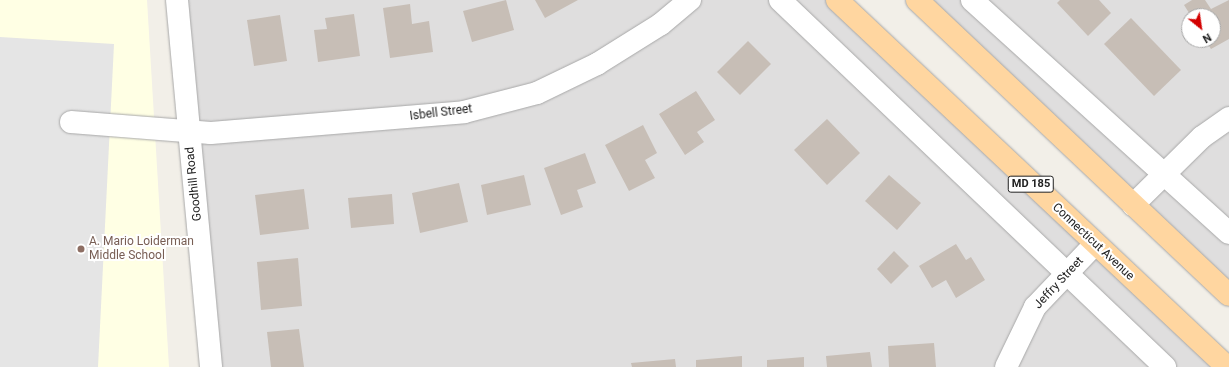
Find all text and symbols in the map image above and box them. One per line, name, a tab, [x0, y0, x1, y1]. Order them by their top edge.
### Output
north arrow	[1181, 8, 1221, 48]
text: N	[1200, 30, 1213, 46]
street label: Isbell Street	[409, 102, 473, 124]
street label: Goodhill Road	[183, 146, 205, 222]
road number: MD 185	[1007, 175, 1055, 193]
street label: Connecticut Avenue	[1049, 200, 1137, 284]
place label: A. Mario Loiderman Middle School	[89, 235, 194, 263]
marker: A. Mario Loiderman Middle School	[76, 244, 86, 254]
street label: Jeffry Street	[1031, 254, 1087, 312]

